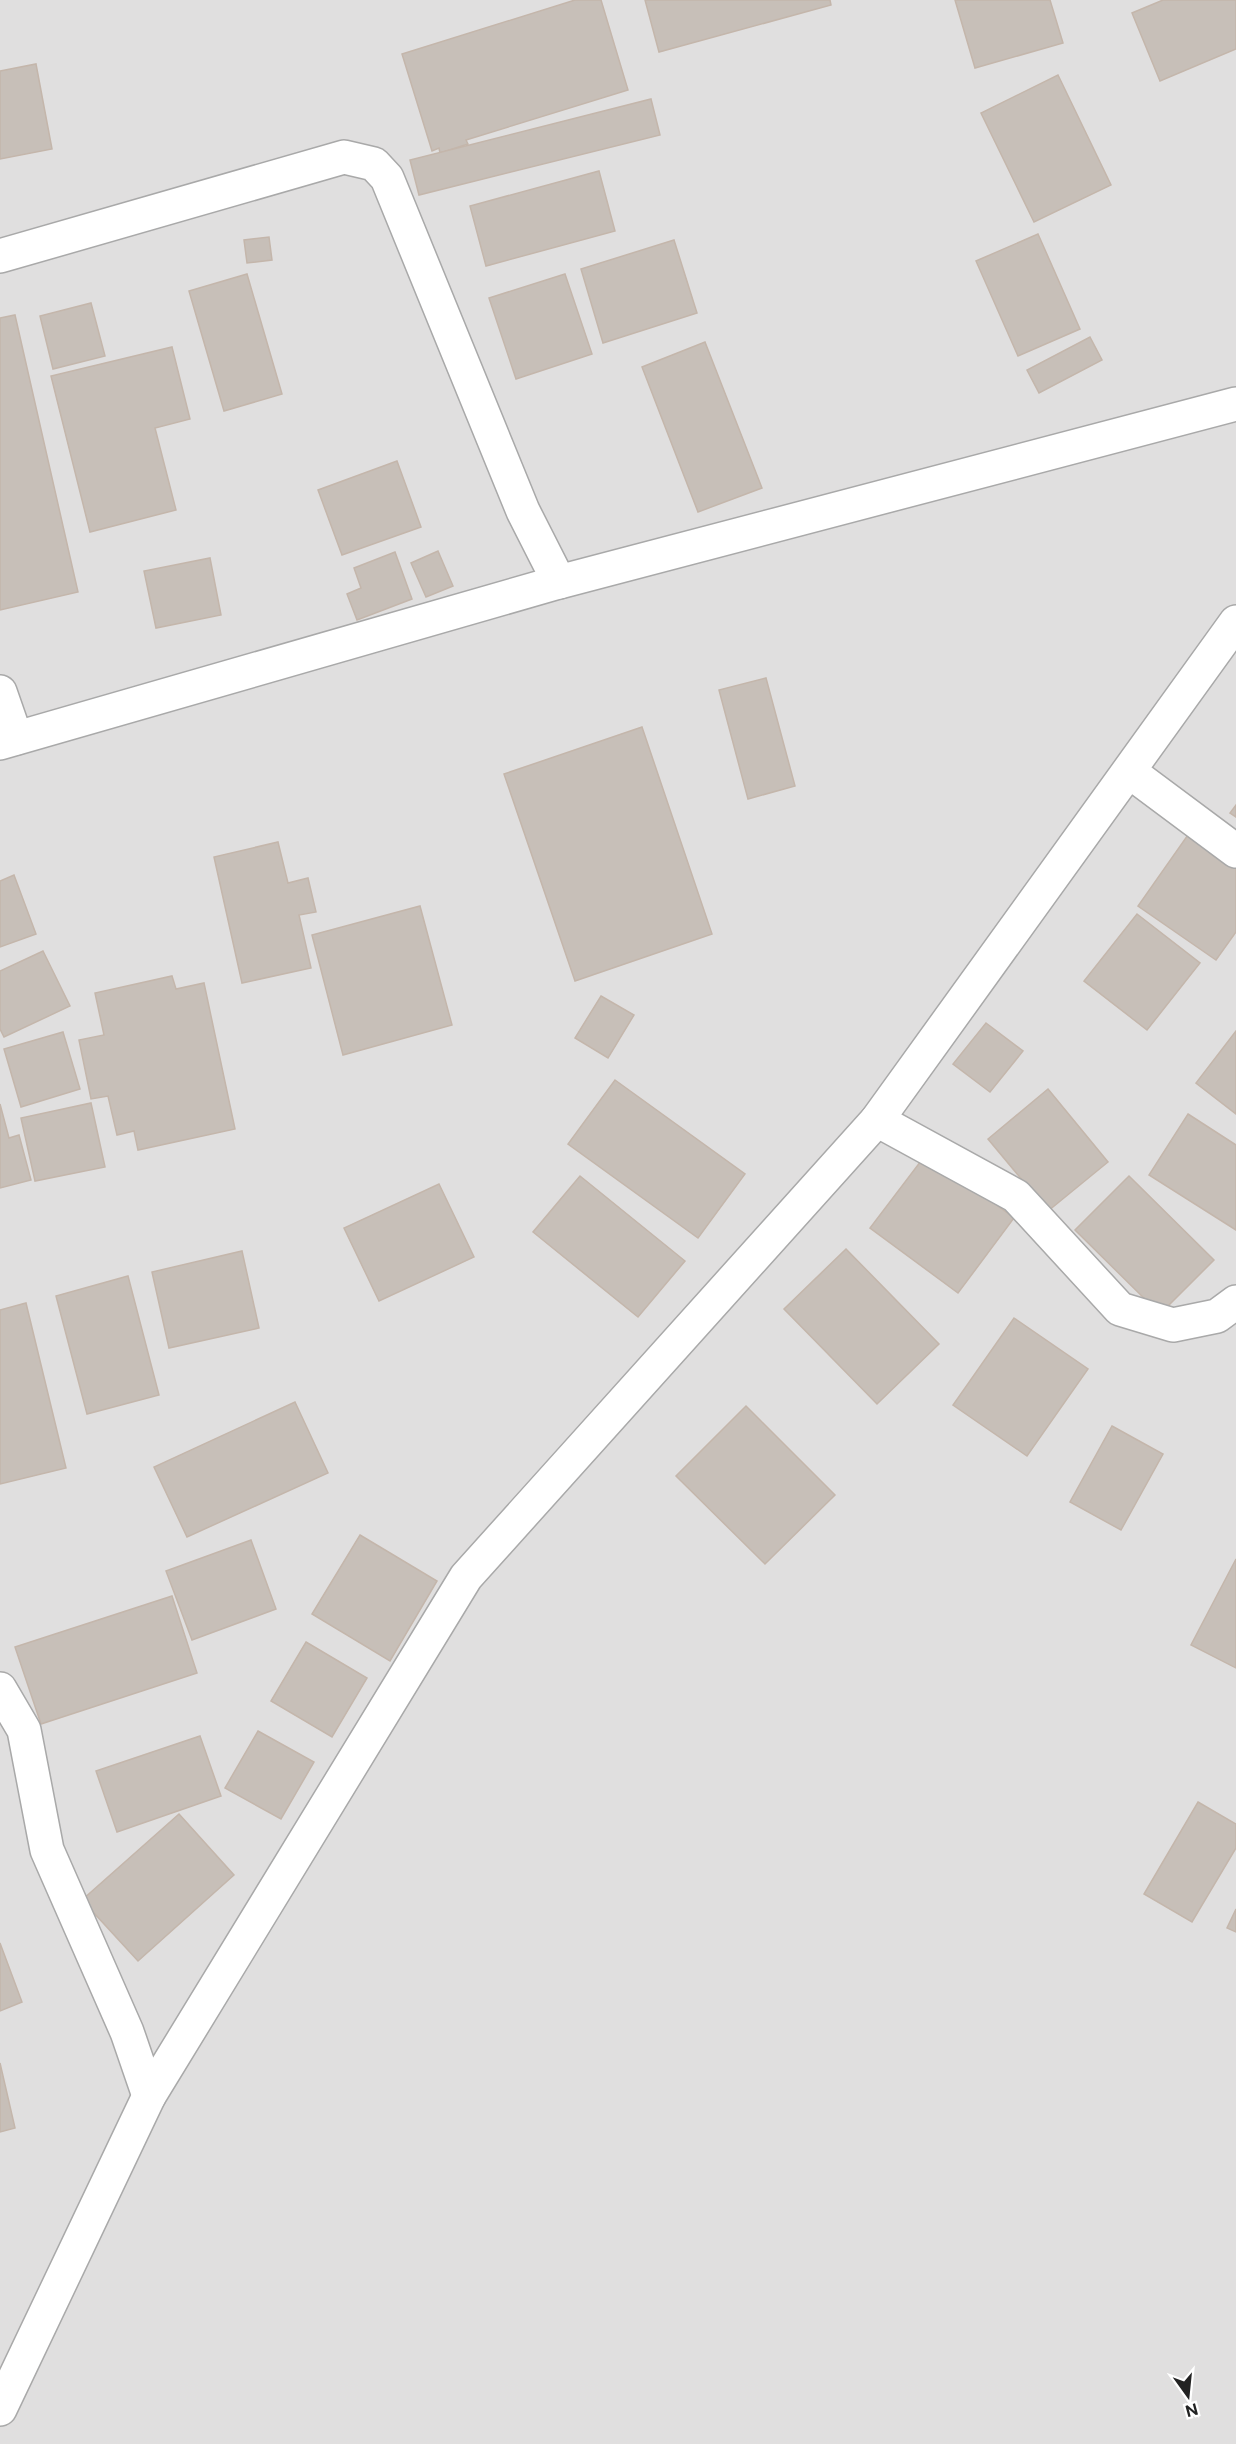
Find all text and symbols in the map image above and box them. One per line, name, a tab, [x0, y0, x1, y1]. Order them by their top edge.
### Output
north arrow	[1158, 2366, 1218, 2426]
text: N	[1183, 2399, 1200, 2421]

